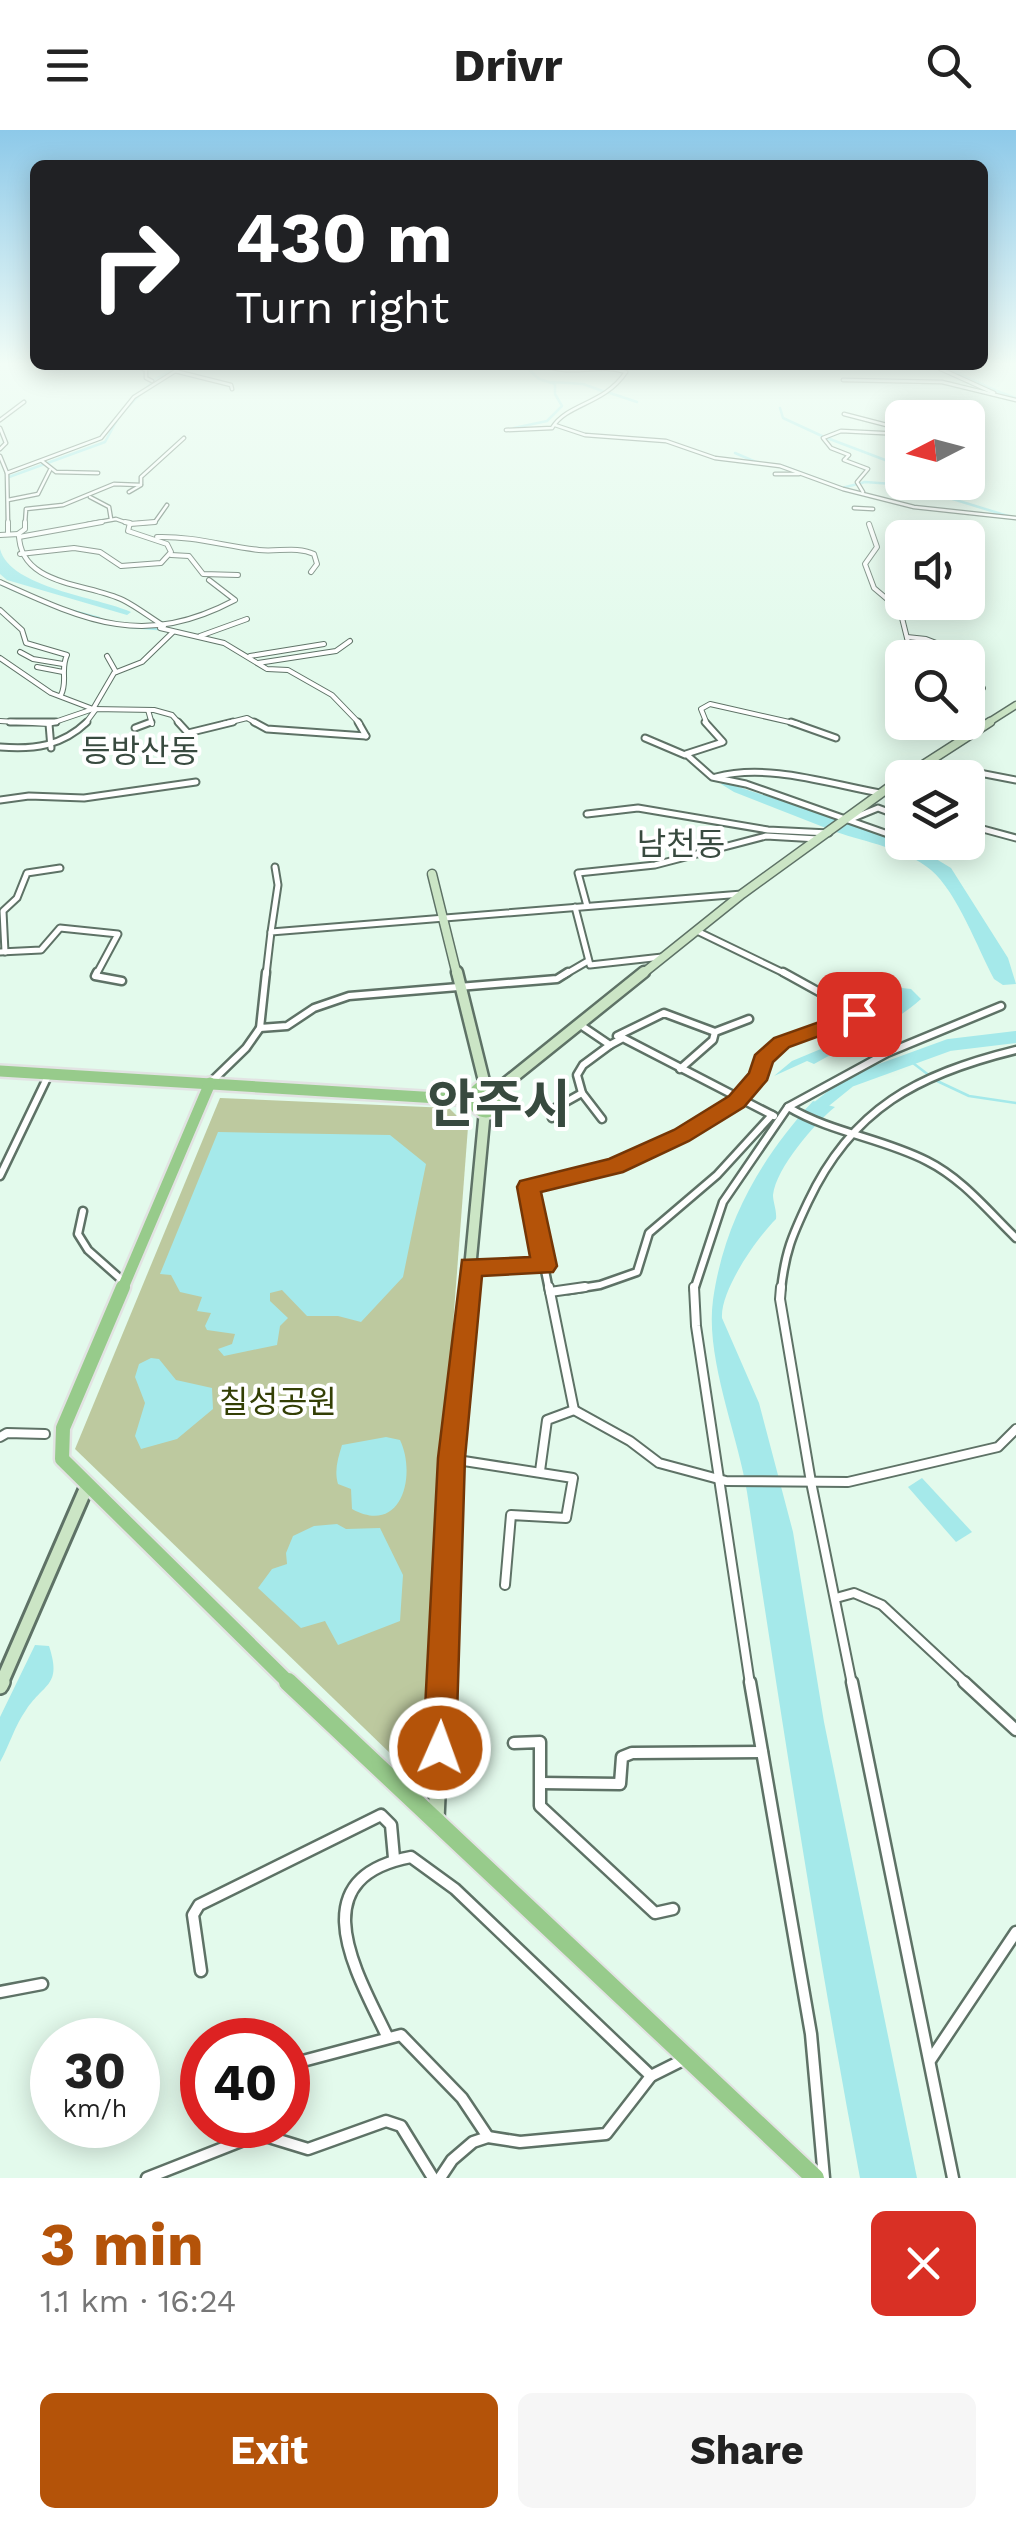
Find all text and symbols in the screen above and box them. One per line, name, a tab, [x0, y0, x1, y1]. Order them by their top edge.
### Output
icon: menu	[40, 38, 95, 93]
icon: search	[921, 38, 976, 93]
text: Drivr	[453, 39, 563, 92]
text: 430 m	[235, 197, 453, 279]
icon: right	[70, 200, 200, 330]
text: Turn right	[235, 281, 449, 334]
north arrow	[885, 400, 985, 500]
map controls	[885, 400, 985, 860]
button: sound	[885, 520, 985, 620]
button: search	[885, 640, 985, 740]
district label: 등방산동	[81, 732, 199, 770]
button: layers	[885, 760, 985, 860]
district label: 남천동	[637, 825, 725, 863]
pin	[817, 972, 902, 1057]
icon: arrive	[832, 987, 887, 1042]
district label: 안주시	[427, 1074, 571, 1135]
park label: 칠성공원	[219, 1383, 337, 1421]
position arrow	[388, 1696, 492, 1800]
speed limit sign: 40	[180, 2018, 310, 2148]
text: 30	[64, 2041, 126, 2100]
text: km/h	[63, 2094, 127, 2123]
text: 3 min	[40, 2209, 204, 2280]
button: close	[871, 2211, 976, 2316]
text: 1.1 km · 16:24	[40, 2282, 236, 2320]
button: Exit	[40, 2393, 498, 2508]
button: Share	[518, 2393, 976, 2508]

